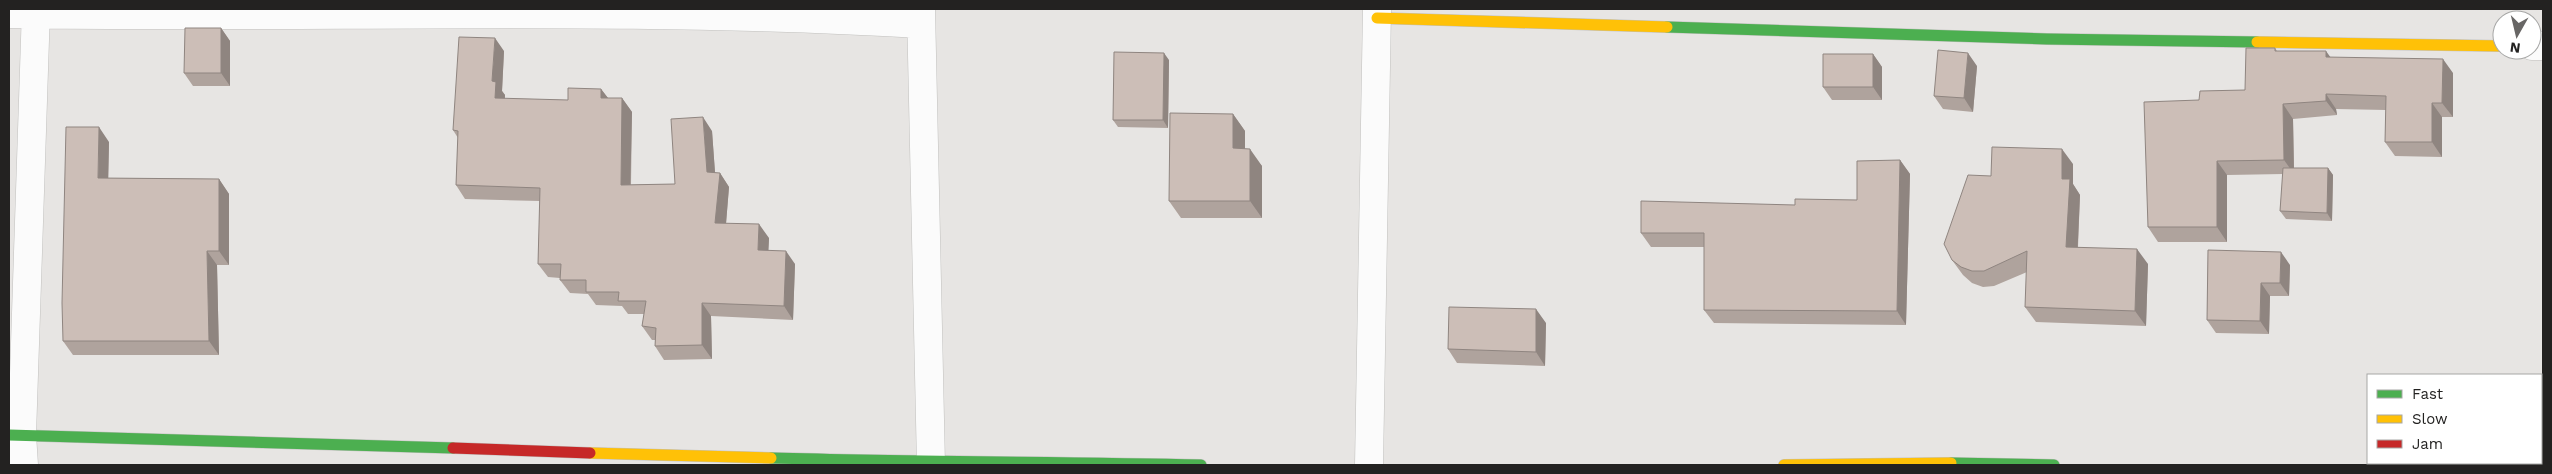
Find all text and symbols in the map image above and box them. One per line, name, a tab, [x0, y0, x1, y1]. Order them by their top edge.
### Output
north arrow	[2492, 10, 2542, 60]
text: N	[2509, 39, 2521, 57]
legend	[2367, 374, 2542, 464]
text: Fast	[2412, 385, 2444, 403]
text: Slow	[2412, 410, 2448, 428]
text: Jam	[2412, 435, 2443, 453]

